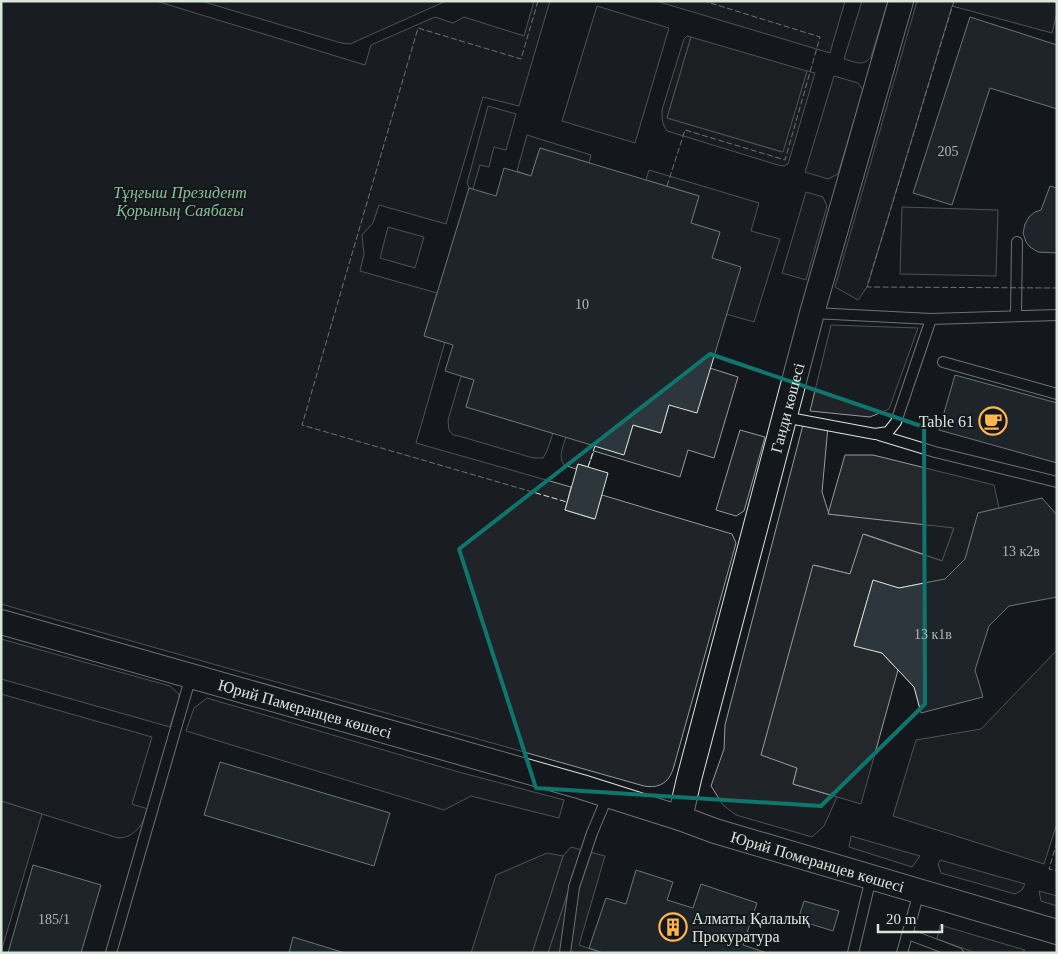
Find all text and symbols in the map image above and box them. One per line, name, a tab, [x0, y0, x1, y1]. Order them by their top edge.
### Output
house number: 205	[938, 144, 959, 159]
park label: Тұңғыш Президент Қорының Саябағы	[113, 184, 247, 220]
house number: 10	[575, 297, 589, 312]
street label: Ганди көшесі	[767, 360, 808, 455]
cafe icon: Table 61	[978, 406, 1008, 436]
place label: Table 61	[919, 413, 974, 430]
house number: 13 к2в	[1002, 544, 1040, 559]
house number: 13 к1в	[914, 627, 952, 642]
street label: Юрий Памеранцев көшесі	[216, 676, 394, 742]
street label: Юрий Померанцев көшесі	[729, 828, 907, 896]
scale bar	[878, 902, 942, 934]
place label: Алматы Қалалық Прокуратура	[692, 910, 810, 946]
text: 20 m	[886, 911, 917, 927]
house number: 185/1	[38, 912, 70, 927]
building icon: Алматы Қалалық Прокуратура	[658, 912, 688, 942]

